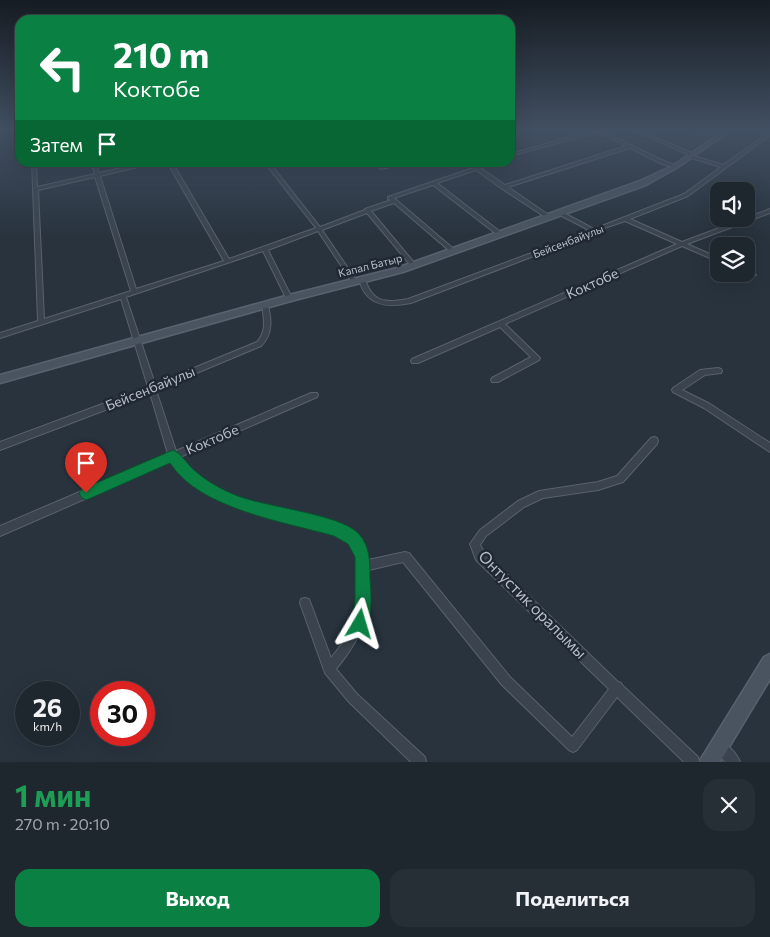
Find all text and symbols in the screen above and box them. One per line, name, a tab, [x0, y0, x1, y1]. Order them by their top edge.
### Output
text: 210 m	[113, 32, 209, 75]
icon: left	[30, 35, 95, 100]
text: Коктобе	[113, 75, 200, 102]
icon: arrive	[93, 130, 121, 158]
text: Затем	[30, 133, 83, 156]
map controls	[710, 182, 755, 282]
button: sound	[710, 182, 755, 227]
street label: Бейсенбайулы	[531, 222, 605, 260]
button: layers	[710, 237, 755, 282]
street label: Капал Батыр	[337, 251, 403, 279]
street label: Коктобе	[563, 264, 621, 302]
street label: Бейсенбайулы	[103, 362, 197, 414]
street label: Коктобе	[183, 420, 241, 458]
pin	[65, 442, 107, 493]
icon: arrive	[72, 449, 100, 477]
street label: Онтустик оралымы	[475, 546, 591, 662]
position arrow	[333, 597, 385, 649]
speed limit sign: 30	[90, 681, 155, 746]
text: 26	[33, 692, 62, 722]
text: km/h	[33, 719, 62, 733]
text: 1 мин	[15, 776, 91, 813]
button: close	[703, 779, 755, 831]
text: 270 m · 20:10	[15, 814, 110, 833]
button: Выход	[15, 869, 380, 927]
button: Поделиться	[390, 869, 755, 927]

